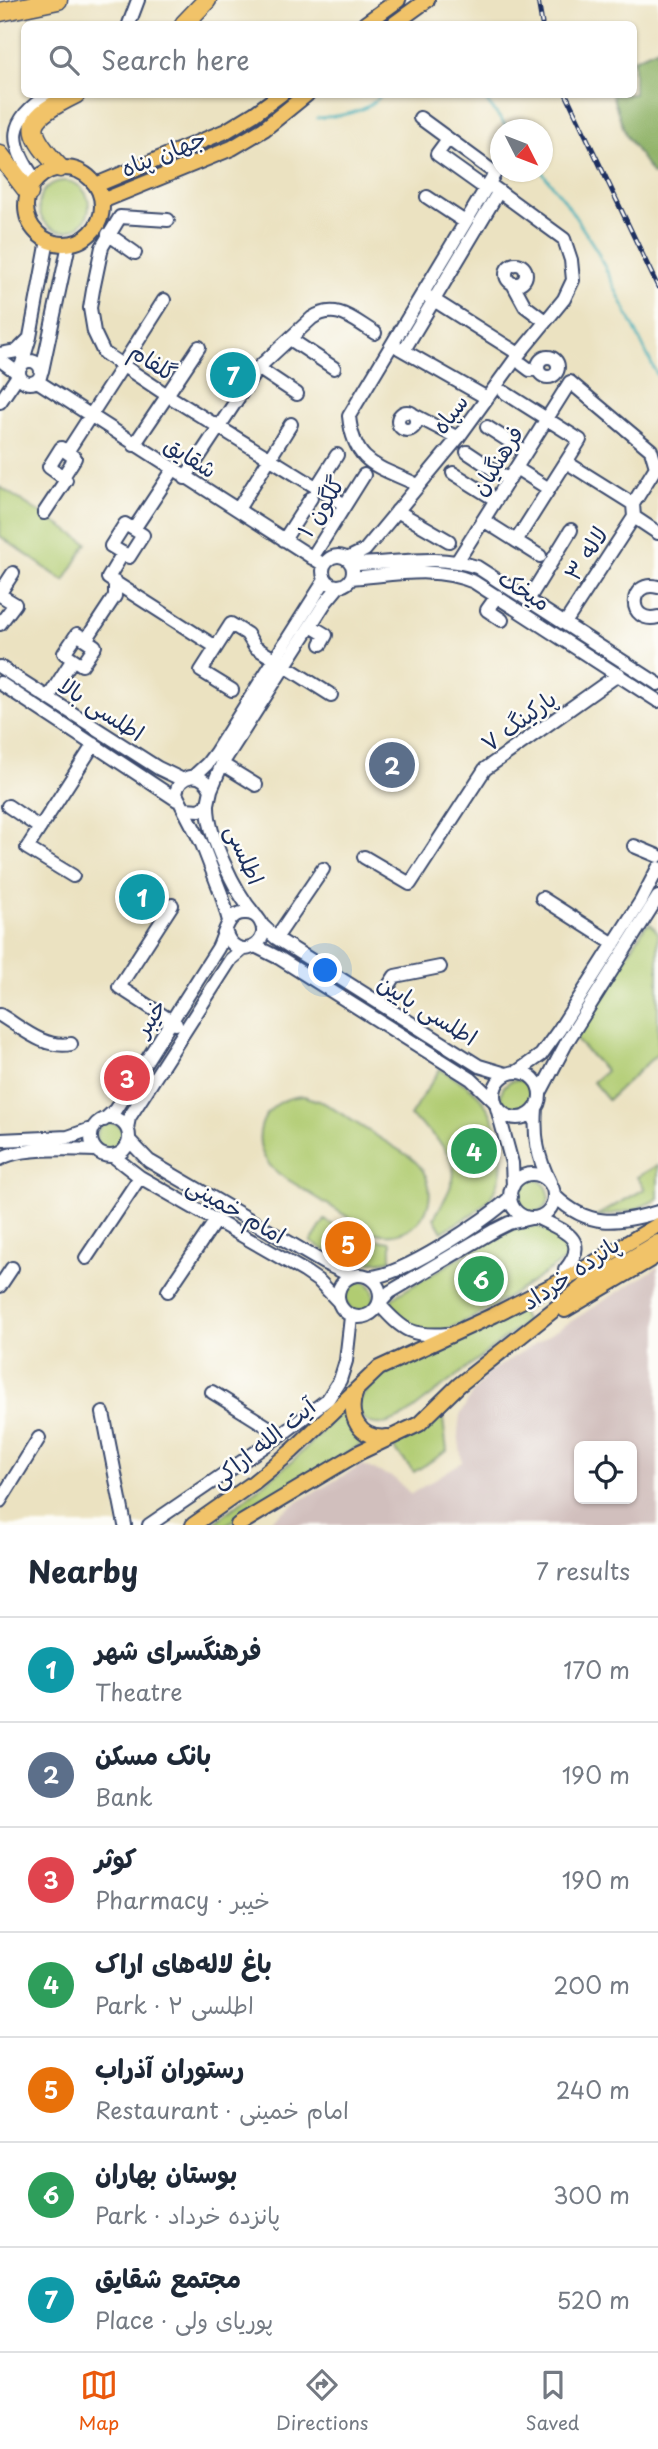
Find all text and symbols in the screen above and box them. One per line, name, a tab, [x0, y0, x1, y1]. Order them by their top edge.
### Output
search box	[21, 21, 637, 98]
text: Search here	[101, 40, 250, 79]
icon: search	[45, 41, 83, 79]
street label: جهان پناه	[115, 119, 211, 185]
north arrow	[490, 119, 553, 182]
street label: گلفام	[122, 333, 185, 391]
pin: 7	[210, 349, 256, 401]
street label: سپاه	[422, 385, 476, 441]
street label: فرهنگیان	[461, 418, 531, 502]
street label: شقایق	[158, 426, 224, 486]
street label: گلگون ۱	[287, 468, 353, 544]
street label: لاله ۳	[554, 519, 616, 587]
street label: میخک	[492, 559, 558, 619]
street label: اطلسی بالا	[52, 667, 152, 749]
street label: پارکینگ ۷	[473, 680, 563, 760]
pin: 2	[369, 739, 415, 791]
street label: اطلسی	[218, 818, 274, 890]
pin: 1	[119, 871, 165, 923]
your location	[308, 953, 342, 987]
street label: اطلسی پایین	[371, 964, 485, 1054]
street label: خیبر	[123, 991, 174, 1045]
pin: 3	[104, 1052, 150, 1104]
pin: 4	[451, 1125, 497, 1177]
street label: امام خمینی	[180, 1166, 293, 1253]
pin: 5	[325, 1218, 371, 1270]
street label: پانزده خرداد	[514, 1226, 626, 1318]
pin: 6	[458, 1253, 504, 1305]
street label: آیت الله اراکی	[202, 1388, 323, 1496]
map controls	[574, 1441, 637, 1504]
button: locate	[574, 1441, 637, 1504]
text: Nearby	[28, 1548, 138, 1593]
text: 7 results	[536, 1553, 630, 1588]
text: فرهنگسرای شهر	[95, 1630, 262, 1669]
text: 1	[46, 1652, 57, 1687]
text: 170 m	[563, 1652, 630, 1687]
text: Theatre	[95, 1674, 182, 1709]
text: بانک مسکن	[95, 1735, 211, 1774]
text: 2	[43, 1757, 59, 1792]
text: 190 m	[562, 1757, 630, 1792]
text: Bank	[95, 1779, 153, 1814]
text: کوثر	[95, 1838, 137, 1877]
text: 3	[43, 1862, 59, 1897]
text: 190 m	[562, 1862, 630, 1897]
text: Pharmacy · خیبر	[95, 1882, 270, 1917]
text: باغ لاله‌های اراک	[95, 1943, 272, 1982]
text: 4	[43, 1967, 59, 2002]
text: 200 m	[553, 1967, 630, 2002]
text: Park · اطلسی ۲	[95, 1987, 254, 2022]
text: رستوران آذراب	[95, 2048, 244, 2087]
text: 5	[44, 2072, 58, 2107]
text: 240 m	[556, 2072, 630, 2107]
text: Restaurant · امام خمینی	[95, 2092, 349, 2127]
text: بوستان بهاران	[95, 2153, 237, 2192]
text: 6	[43, 2177, 59, 2212]
text: 300 m	[553, 2177, 630, 2212]
text: Park · پانزده خرداد	[95, 2197, 280, 2232]
text: مجتمع شقایق	[95, 2258, 241, 2297]
text: 7	[44, 2282, 58, 2317]
text: 520 m	[557, 2282, 630, 2317]
text: Place · پوریای ولی	[95, 2302, 273, 2337]
tab: Map	[79, 2366, 119, 2436]
tab: Directions	[276, 2366, 369, 2436]
tab: Saved	[526, 2366, 579, 2436]

